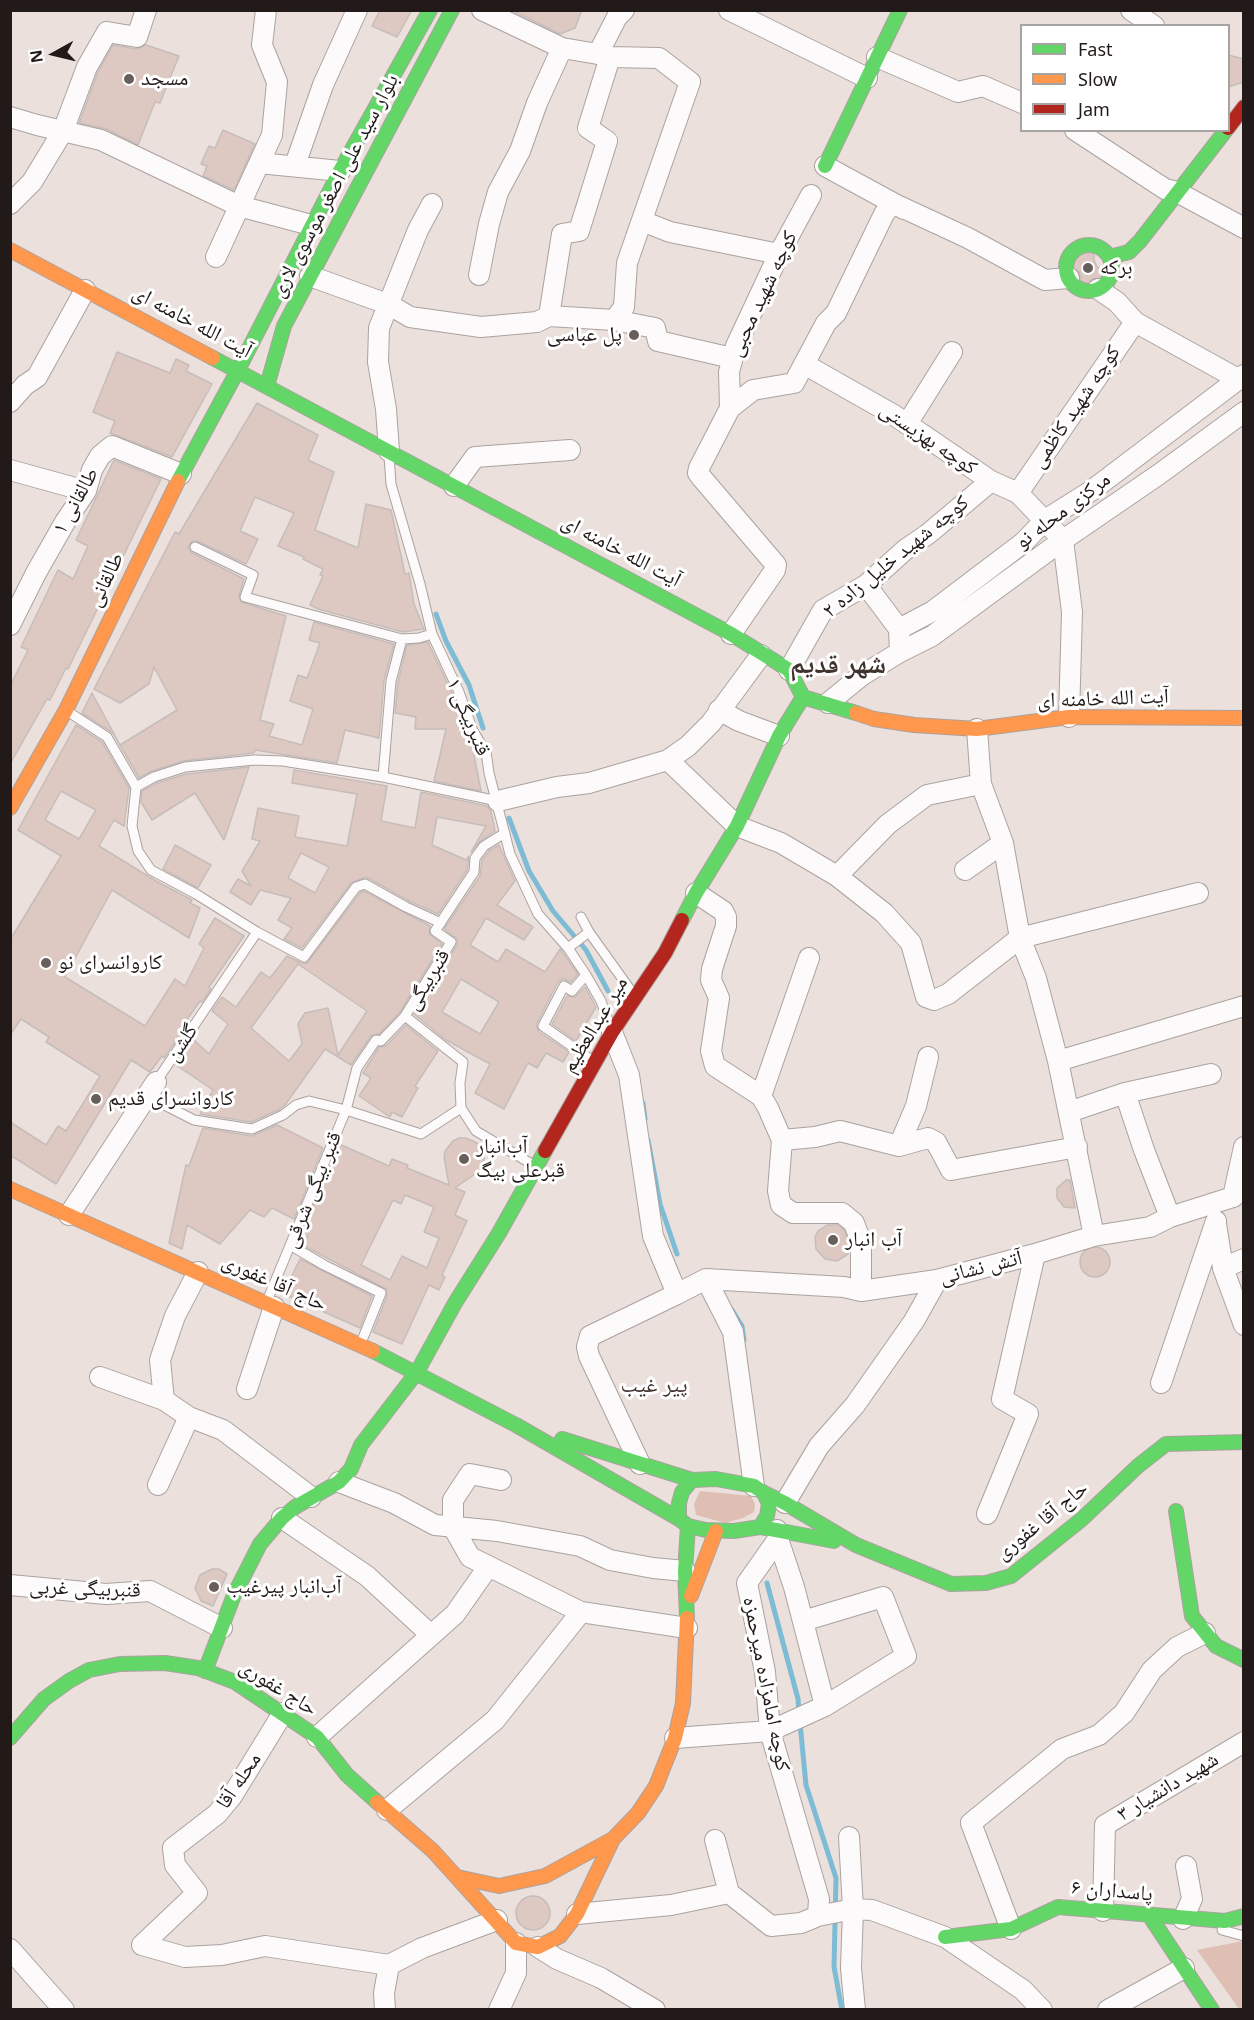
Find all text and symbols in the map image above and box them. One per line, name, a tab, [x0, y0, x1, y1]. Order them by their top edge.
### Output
north arrow	[24, 24, 84, 84]
legend	[1020, 24, 1230, 132]
text: Fast	[1078, 37, 1113, 61]
text: N	[24, 49, 48, 64]
place label: مسجد	[141, 66, 188, 92]
text: Slow	[1078, 67, 1117, 91]
street label: بلوار سید علی اصغر موسوی لاری	[265, 70, 405, 302]
marker: مسجد	[122, 72, 136, 86]
text: Jam	[1078, 97, 1110, 121]
street label: کوچه شهید محبی	[723, 227, 803, 361]
place label: برکه	[1100, 255, 1132, 281]
marker: برکه	[1081, 261, 1095, 275]
street label: آیت الله خامنه ای	[128, 280, 256, 364]
place label: پل عباسی	[547, 322, 622, 348]
marker: پل عباسی	[627, 328, 641, 342]
street label: کوچه شهید کاظمی	[1026, 341, 1126, 473]
street label: کوچه بهزیستی	[874, 397, 982, 481]
street label: طالقانی ۱	[47, 463, 105, 539]
street label: مرکزی محله نو	[1010, 467, 1116, 555]
street label: کوچه شهید خلیل زاده ۲	[818, 490, 974, 624]
street label: آیت الله خامنه ای	[557, 509, 685, 593]
street label: طالقانی	[82, 549, 130, 611]
district label: شهر قدیم	[790, 649, 886, 681]
street label: قنبربیگی ۱	[440, 674, 496, 760]
street label: آیت الله خامنه ای	[1037, 684, 1169, 714]
street label: قنبربیگی	[400, 945, 456, 1015]
place label: کاروانسرای نو	[58, 950, 162, 976]
marker: کاروانسرای نو	[39, 956, 53, 970]
street label: میر عبدالعظیم	[556, 972, 634, 1078]
street label: گلشن	[160, 1019, 204, 1067]
place label: کاروانسرای قدیم	[108, 1086, 234, 1112]
marker: کاروانسرای قدیم	[89, 1092, 103, 1106]
street label: قنبر بیگی شرقی	[278, 1128, 348, 1252]
place label: آب‌انبار قبرعلی بیگ	[476, 1134, 565, 1184]
marker: آب‌انبار قبرعلی بیگ	[457, 1152, 471, 1166]
place label: آب انبار	[845, 1227, 902, 1253]
marker: آب انبار	[826, 1233, 840, 1247]
street label: آتش نشانی	[937, 1246, 1025, 1290]
street label: حاج آقا غفوری	[218, 1249, 330, 1317]
district label: پیر غیب	[620, 1373, 688, 1399]
street label: حاج آقا غفوری	[991, 1476, 1093, 1566]
street label: قنبربیگی غربی	[29, 1574, 141, 1604]
place label: آب‌انبار پیرغیب	[226, 1574, 342, 1600]
marker: آب‌انبار پیرغیب	[207, 1580, 221, 1594]
street label: کوچه امامزاده میرحمزه	[737, 1595, 795, 1773]
street label: حاج غفوری	[234, 1654, 322, 1722]
street label: شهید دانشیار ۳	[1113, 1747, 1223, 1827]
street label: محله آقا	[211, 1748, 267, 1814]
street label: پاسداران ۶	[1070, 1875, 1154, 1907]

